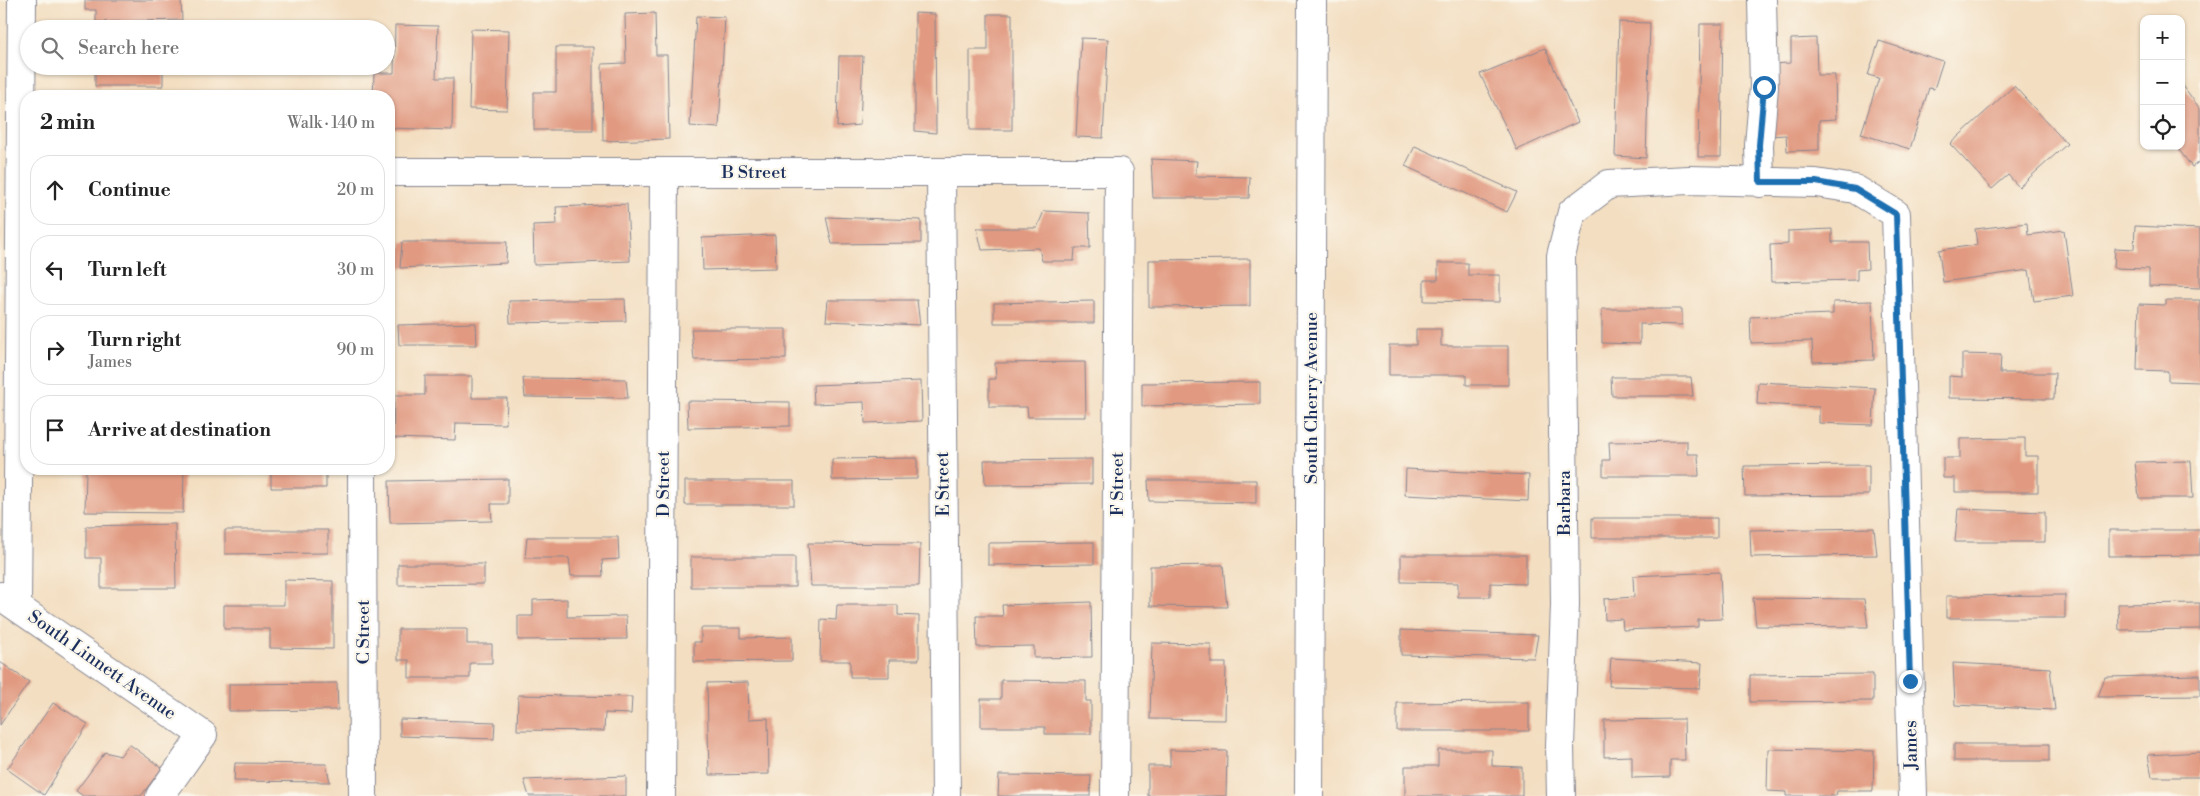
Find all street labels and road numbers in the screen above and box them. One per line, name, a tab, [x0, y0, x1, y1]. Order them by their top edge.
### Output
street label: B Street	[720, 161, 787, 184]
street label: South Cherry Avenue	[1300, 312, 1323, 484]
street label: D Street	[652, 450, 675, 517]
street label: E Street	[931, 451, 955, 517]
street label: F Street	[1106, 451, 1129, 516]
street label: Barbara	[1553, 469, 1576, 537]
street label: C Street	[352, 599, 375, 664]
street label: South Linnett Avenue	[23, 605, 181, 725]
street label: James	[1899, 720, 1923, 771]

